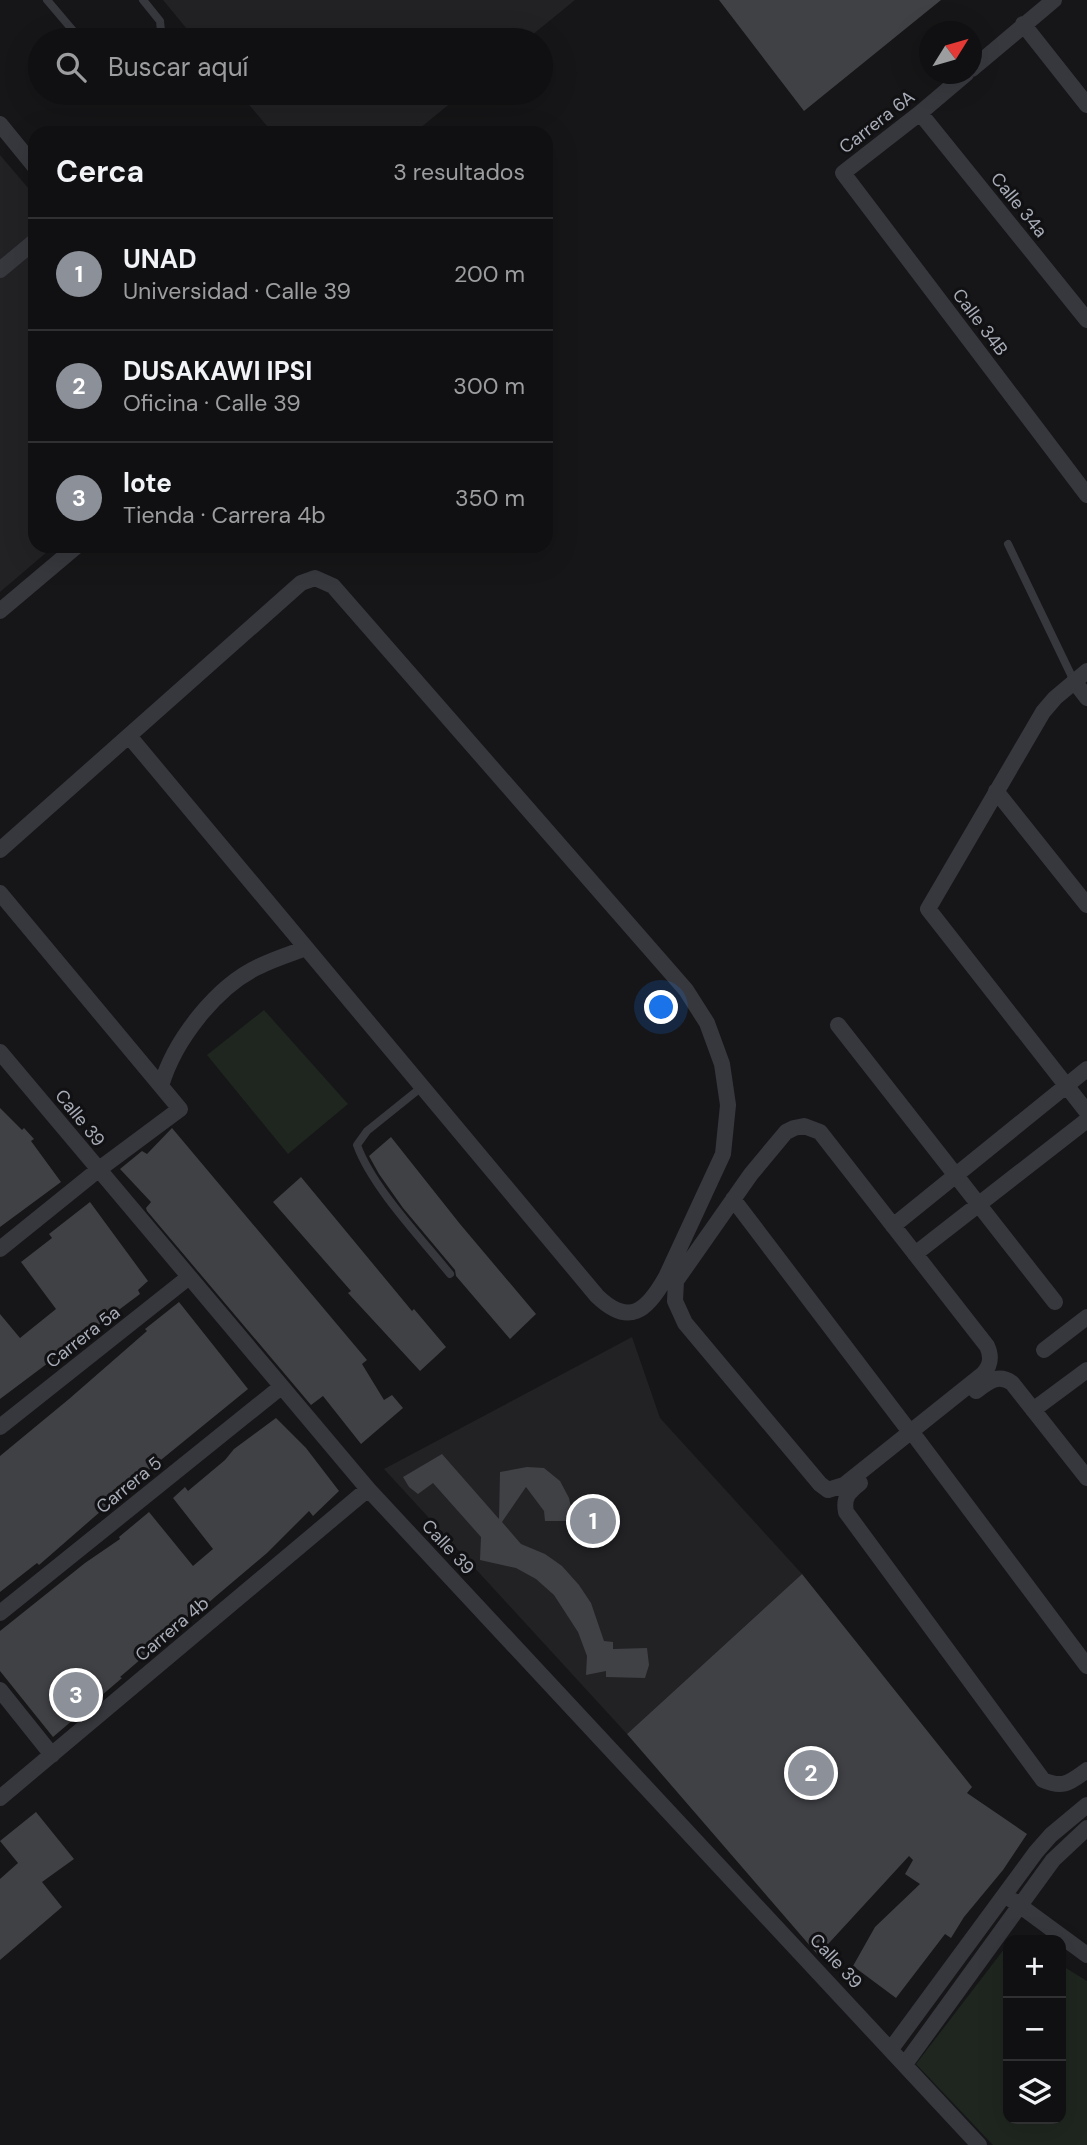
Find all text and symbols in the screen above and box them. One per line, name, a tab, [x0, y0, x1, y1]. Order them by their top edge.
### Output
north arrow	[919, 21, 982, 84]
search box	[28, 28, 553, 105]
icon: search	[52, 48, 90, 86]
text: Buscar aquí	[108, 50, 248, 84]
street label: Carrera 6A	[834, 85, 920, 159]
text: Cerca	[56, 152, 144, 191]
text: 3 resultados	[393, 157, 525, 187]
street label: Calle 34a	[985, 167, 1053, 243]
text: UNAD	[123, 242, 197, 276]
text: 1	[75, 259, 83, 289]
text: 200 m	[454, 259, 525, 289]
text: Universidad · Calle 39	[123, 276, 351, 306]
street label: Calle 34B	[947, 284, 1013, 361]
text: DUSAKAWI IPSI	[123, 354, 312, 388]
text: 2	[72, 371, 86, 401]
text: 300 m	[453, 371, 525, 401]
text: Oficina · Calle 39	[123, 388, 301, 418]
text: lote	[123, 466, 172, 500]
text: 3	[72, 483, 86, 513]
text: 350 m	[455, 483, 525, 513]
text: Tienda · Carrera 4b	[123, 500, 326, 530]
your location	[644, 990, 678, 1024]
street label: Calle 39	[50, 1084, 110, 1152]
street label: Carrera 5a	[41, 1300, 125, 1374]
street label: Carrera 5	[91, 1451, 167, 1519]
pin: 1	[570, 1495, 616, 1547]
street label: Calle 39	[416, 1514, 480, 1580]
street label: Carrera 4b	[130, 1591, 214, 1667]
pin: 3	[53, 1669, 99, 1721]
pin: 2	[788, 1747, 834, 1799]
street label: Calle 39	[804, 1928, 868, 1994]
map controls	[1003, 1935, 1066, 2124]
button: +	[1003, 1935, 1066, 1998]
button: −	[1003, 1998, 1066, 2061]
button: layers	[1003, 2061, 1066, 2124]

